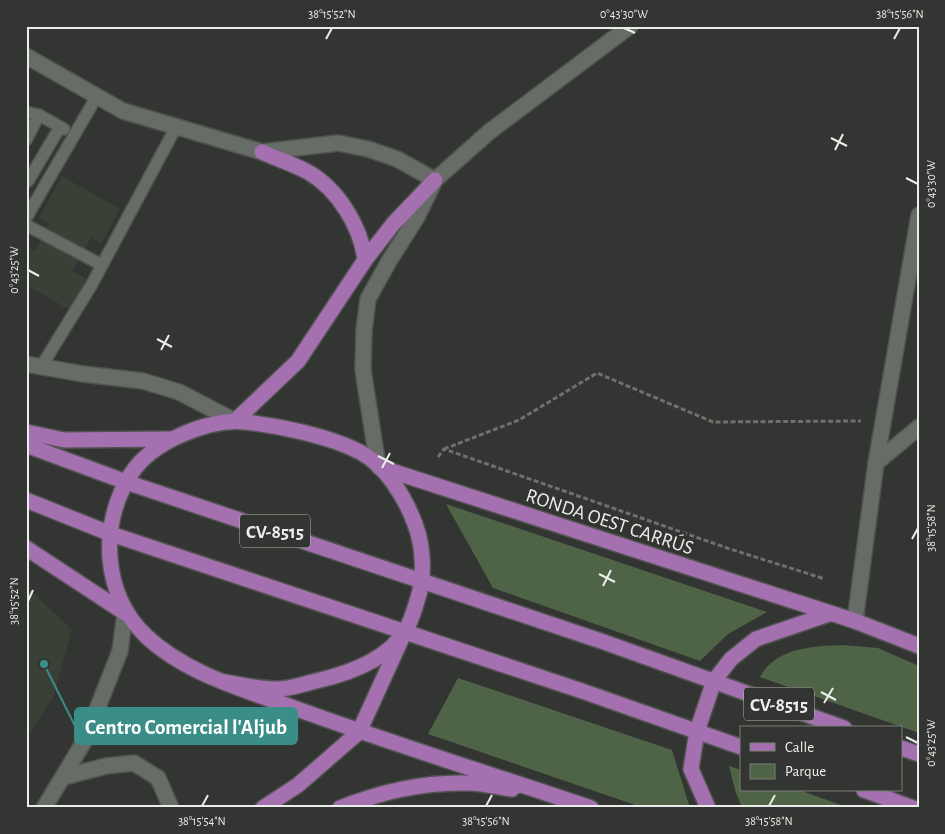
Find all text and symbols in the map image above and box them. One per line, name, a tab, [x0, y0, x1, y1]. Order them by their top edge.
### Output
text: 38°15'52"N	[308, 8, 356, 20]
text: 0°43'30"W	[600, 8, 648, 20]
text: 38°15'56"N	[876, 8, 924, 20]
text: 0°43'30"W	[925, 160, 937, 208]
text: 0°43'25"W	[8, 246, 20, 294]
street label: RONDA OEST CARRÚS	[523, 484, 696, 559]
text: 38°15'58"N	[925, 504, 937, 552]
road number: CV-8515	[240, 514, 310, 548]
text: 38°15'52"N	[8, 577, 20, 625]
road number: CV-8515	[744, 688, 814, 721]
callout: Centro Comercial l'Aljub	[75, 708, 297, 744]
text: Centro Comercial l'Aljub	[85, 717, 287, 738]
text: 0°43'25"W	[925, 719, 937, 767]
legend	[740, 726, 902, 792]
text: Calle	[785, 740, 814, 755]
text: Parque	[785, 764, 826, 779]
text: 38°15'54"N	[178, 815, 226, 827]
text: 38°15'56"N	[462, 815, 510, 827]
text: 38°15'58"N	[745, 815, 793, 827]

